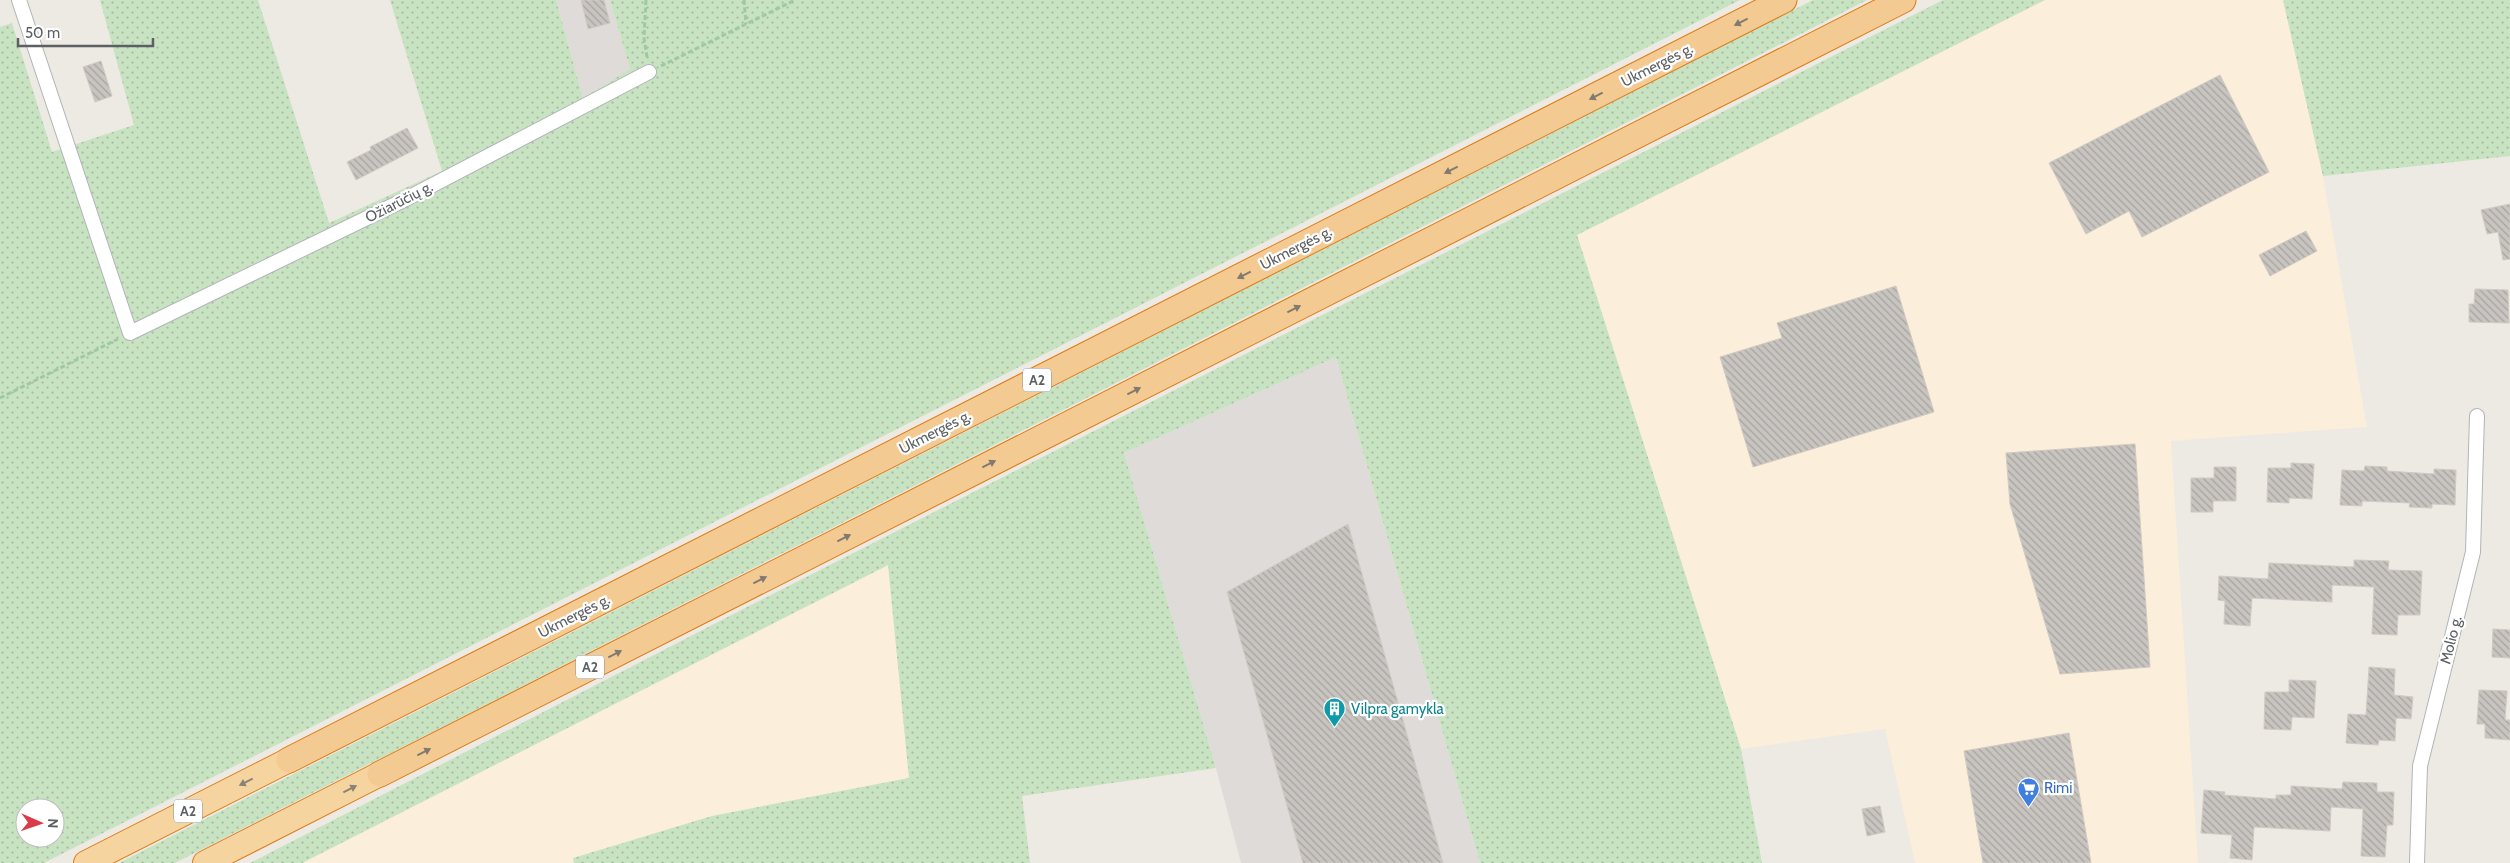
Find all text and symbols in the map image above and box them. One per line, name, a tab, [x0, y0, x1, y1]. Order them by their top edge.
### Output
scale bar	[18, 15, 152, 47]
one-way arrow	[1734, 18, 1748, 26]
text: 50 m	[25, 24, 60, 42]
street label: Ukmergės g.	[1618, 39, 1696, 91]
one-way arrow	[1589, 92, 1603, 100]
one-way arrow	[1444, 166, 1458, 174]
street label: Ožiarūčių g.	[362, 177, 436, 227]
street label: Ukmergės g.	[1257, 222, 1335, 274]
one-way arrow	[1237, 271, 1251, 279]
one-way arrow	[1287, 305, 1301, 313]
road number: A2	[1023, 368, 1051, 392]
one-way arrow	[1126, 387, 1141, 395]
street label: Ukmergės g.	[896, 406, 974, 458]
one-way arrow	[981, 460, 996, 468]
one-way arrow	[836, 534, 851, 542]
one-way arrow	[753, 576, 767, 584]
street label: Ukmergės g.	[535, 590, 613, 642]
street label: Molio g.	[2436, 614, 2466, 666]
one-way arrow	[608, 650, 622, 658]
road number: A2	[576, 656, 604, 679]
building icon: Vilpra gamykla	[1323, 697, 1347, 728]
place label: Vilpra gamykla	[1351, 700, 1445, 718]
one-way arrow	[416, 748, 431, 756]
supermarket icon: Rimi	[2016, 776, 2040, 807]
one-way arrow	[239, 778, 253, 786]
place label: Rimi	[2044, 779, 2072, 797]
one-way arrow	[343, 785, 357, 793]
north arrow	[15, 798, 65, 848]
road number: A2	[174, 799, 202, 822]
text: N	[44, 818, 62, 829]

